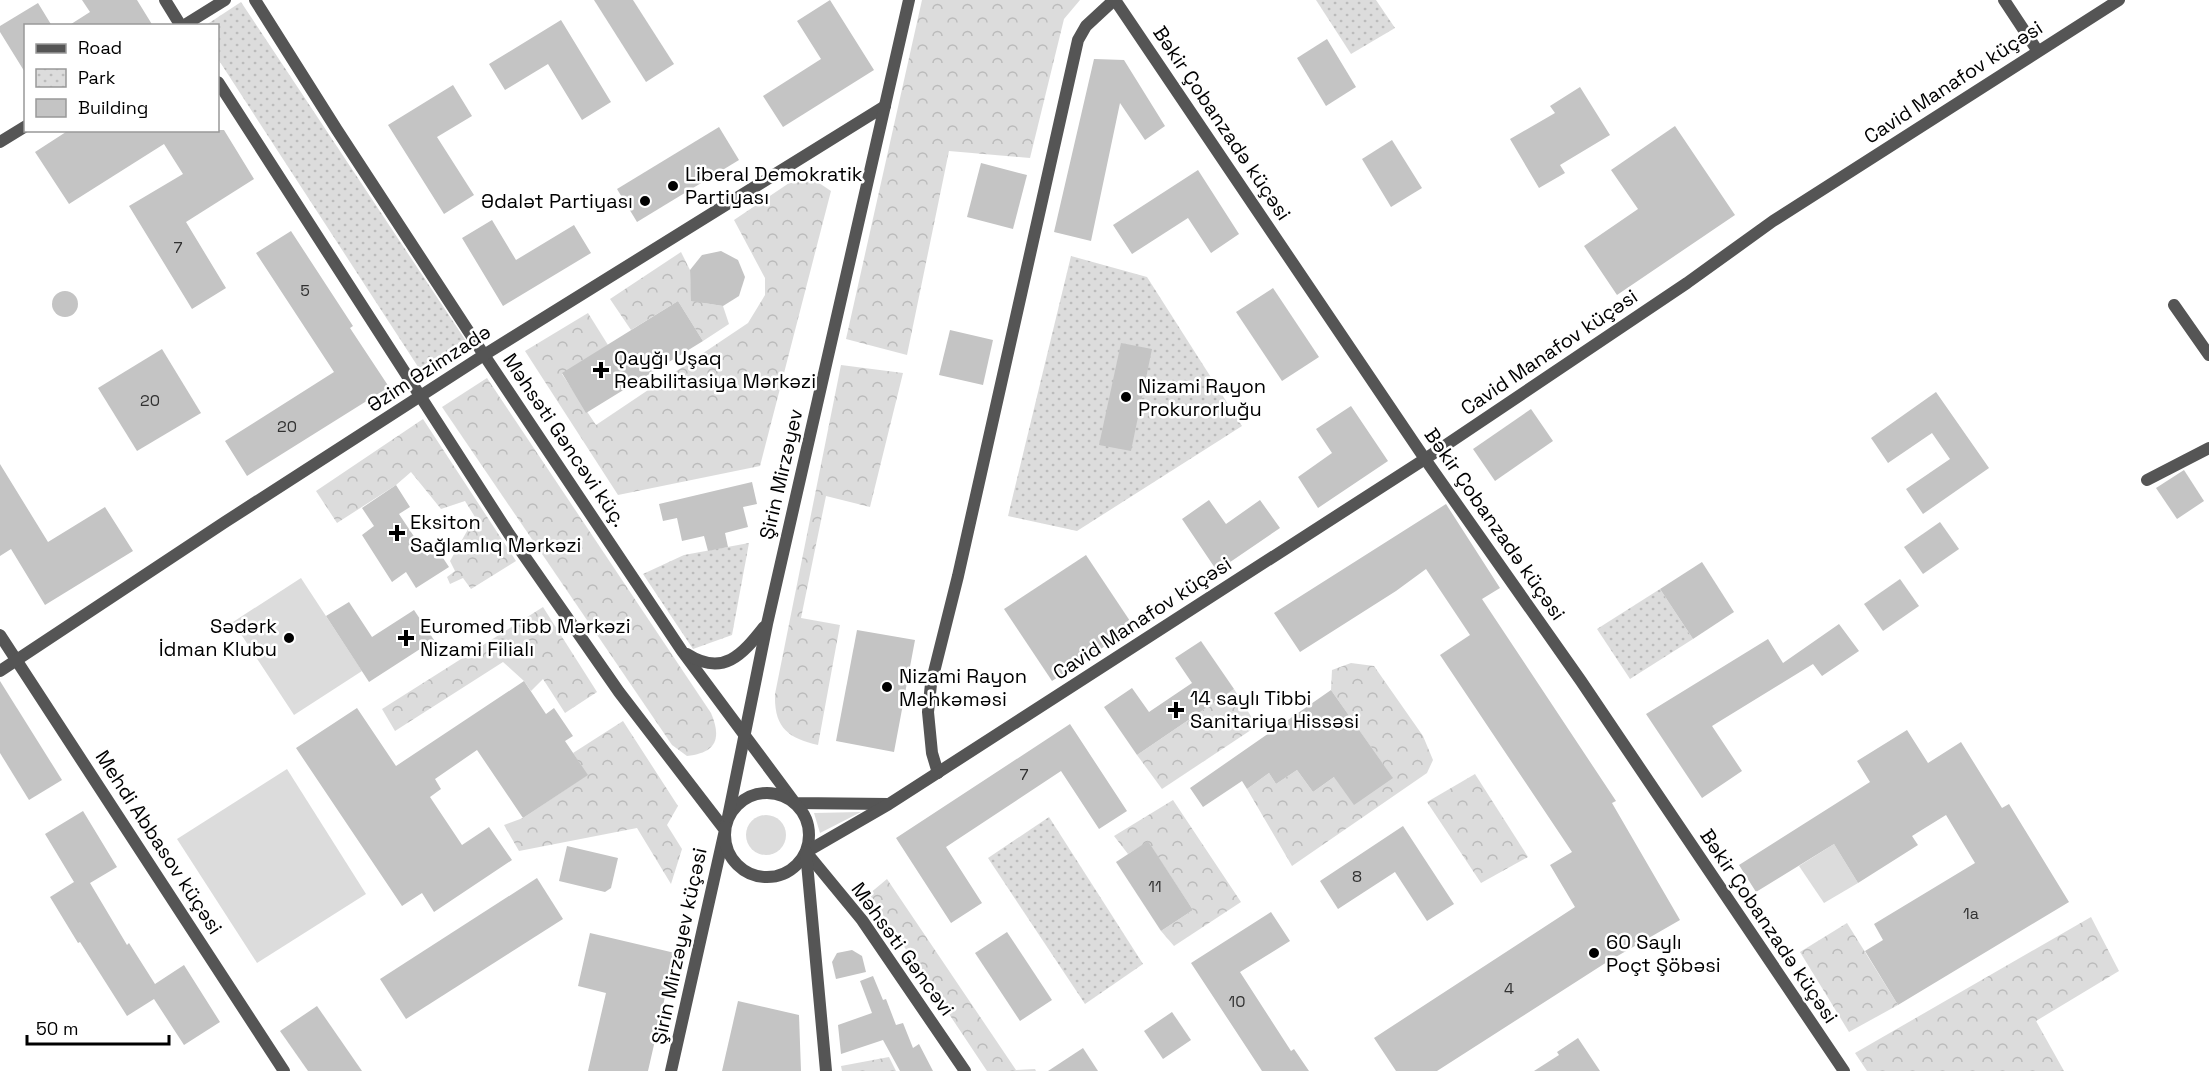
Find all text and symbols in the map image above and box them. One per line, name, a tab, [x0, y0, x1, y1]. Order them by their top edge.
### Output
street label: Cavid Manafov küçəsi	[1859, 14, 2047, 150]
street label: Bəkir Çobanzadə küçəsi	[1147, 21, 1297, 225]
legend	[24, 24, 219, 132]
text: Road	[78, 36, 122, 59]
text: Park	[78, 66, 116, 89]
text: Building	[78, 96, 148, 119]
place label: Liberal Demokratik Partiyası	[685, 161, 863, 210]
marker: Liberal Demokratik Partiyası	[666, 179, 680, 193]
place label: Ədalət Partiyası	[481, 188, 633, 214]
marker: Ədalət Partiyası	[638, 194, 652, 208]
house number: 7	[173, 237, 183, 258]
house number: 5	[300, 280, 310, 301]
street label: Cavid Manafov küçəsi	[1456, 283, 1642, 421]
street label: Əzim Əzimzadə	[362, 318, 496, 418]
place label: Qayğı Uşaq Reabilitasiya Mərkəzi	[614, 345, 816, 394]
street label: Məhsəti Gəncəvi küç.	[497, 348, 633, 532]
marker: Qayğı Uşaq Reabilitasiya Mərkəzi	[592, 361, 610, 379]
place label: Nizami Rayon Prokurorluğu	[1138, 373, 1266, 422]
house number: 20	[140, 390, 160, 411]
marker: Nizami Rayon Prokurorluğu	[1119, 390, 1133, 404]
street label: Şirin Mirzəyev	[753, 406, 809, 542]
house number: 20	[277, 416, 297, 437]
street label: Bəkir Çobanzadə küçəsi	[1419, 423, 1571, 625]
place label: Eksiton Sağlamlıq Mərkəzi	[410, 509, 581, 558]
marker: Eksiton Sağlamlıq Mərkəzi	[388, 524, 406, 542]
street label: Cavid Manafov küçəsi	[1048, 550, 1236, 686]
place label: Sədərk İdman Klubu	[159, 613, 277, 662]
place label: Euromed Tibb Mərkəzi Nizami Filialı	[420, 613, 631, 662]
marker: Euromed Tibb Mərkəzi Nizami Filialı	[397, 629, 415, 647]
marker: Sədərk İdman Klubu	[282, 631, 296, 645]
place label: Nizami Rayon Məhkəməsi	[899, 663, 1027, 712]
marker: Nizami Rayon Məhkəməsi	[880, 680, 894, 694]
place label: 14 saylı Tibbi Sanitariya Hissəsi	[1190, 685, 1359, 734]
marker: 14 saylı Tibbi Sanitariya Hissəsi	[1167, 701, 1185, 719]
street label: Mehdi Abbasov küçəsi	[90, 745, 228, 939]
house number: 7	[1019, 764, 1029, 785]
street label: Bəkir Çobanzadə küçəsi	[1694, 824, 1844, 1028]
street label: Şirin Mirzəyev küçəsi	[645, 845, 713, 1047]
house number: 8	[1352, 866, 1362, 887]
house number: 11	[1148, 876, 1162, 897]
street label: Məhsəti Gəncəvi	[846, 877, 960, 1021]
house number: 1a	[1963, 903, 1979, 924]
place label: 60 Saylı Poçt Şöbəsi	[1606, 929, 1721, 978]
marker: 60 Saylı Poçt Şöbəsi	[1587, 946, 1601, 960]
house number: 4	[1504, 978, 1514, 999]
house number: 10	[1229, 991, 1245, 1012]
scale bar	[27, 1008, 170, 1046]
text: 50 m	[36, 1017, 78, 1040]

